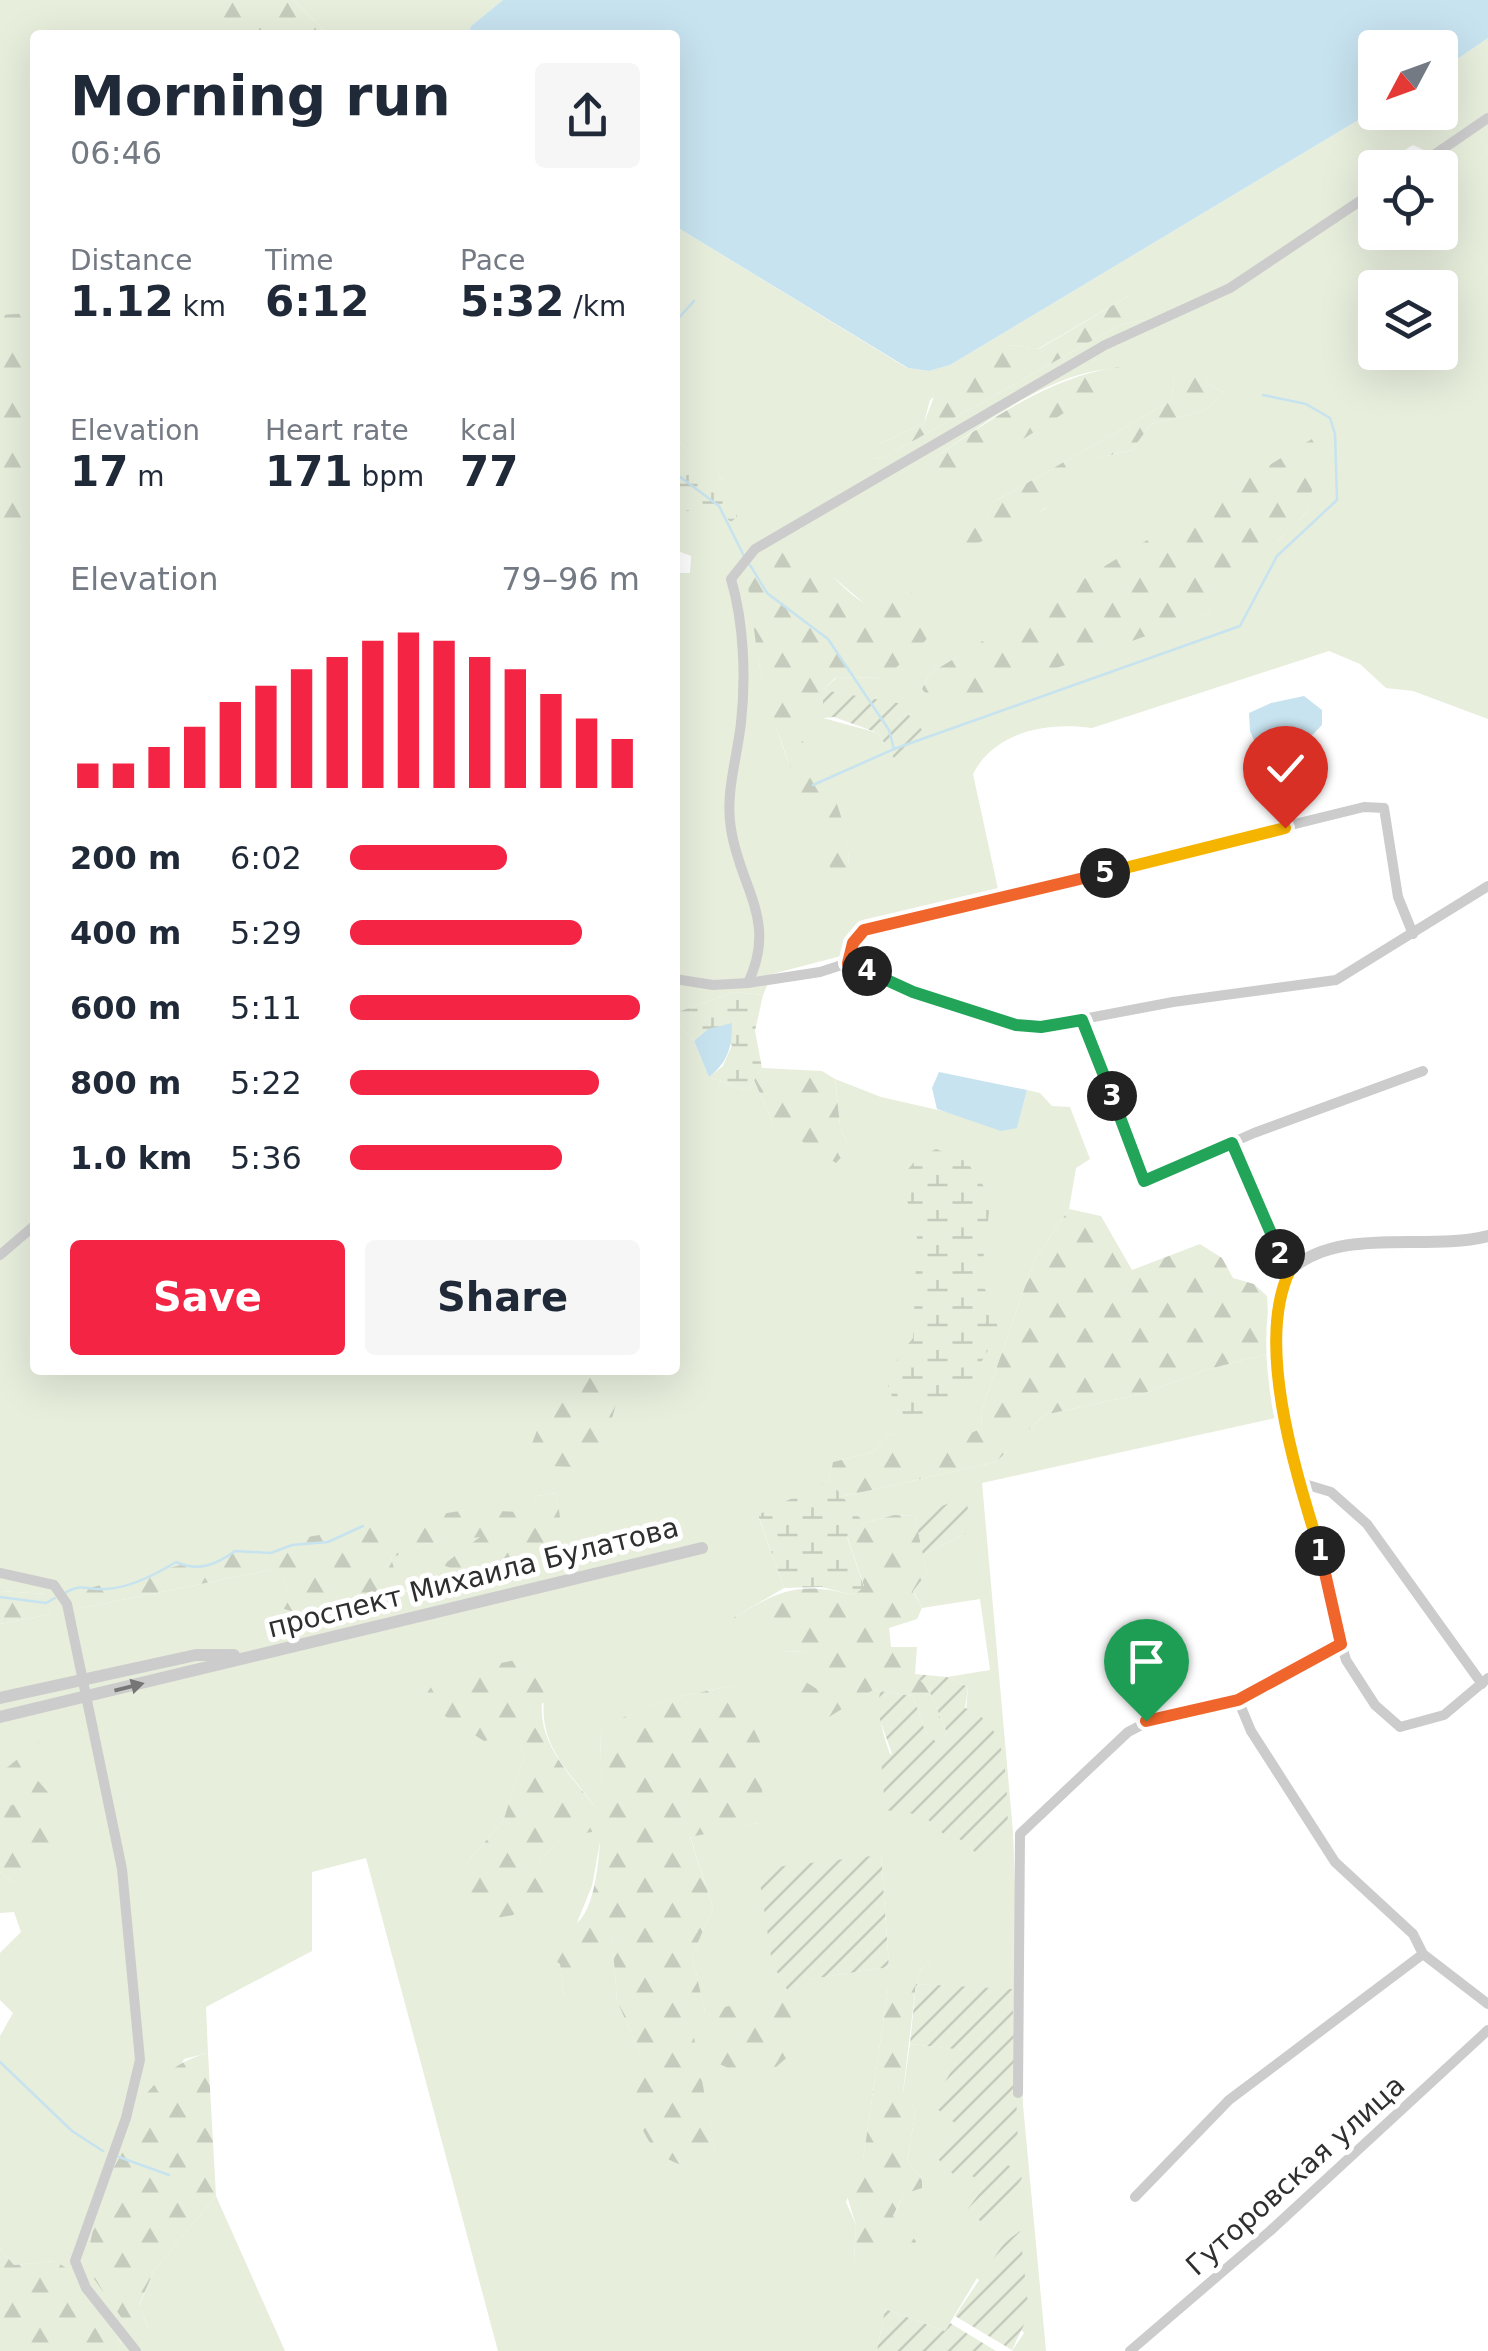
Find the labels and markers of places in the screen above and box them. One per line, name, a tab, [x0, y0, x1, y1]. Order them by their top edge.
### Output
pin	[1243, 726, 1328, 829]
pin: 5	[1080, 848, 1130, 898]
pin: 4	[842, 946, 892, 996]
pin: 3	[1087, 1071, 1137, 1121]
pin: 2	[1255, 1229, 1305, 1279]
pin: 1	[1295, 1526, 1345, 1576]
pin	[1104, 1619, 1189, 1722]

